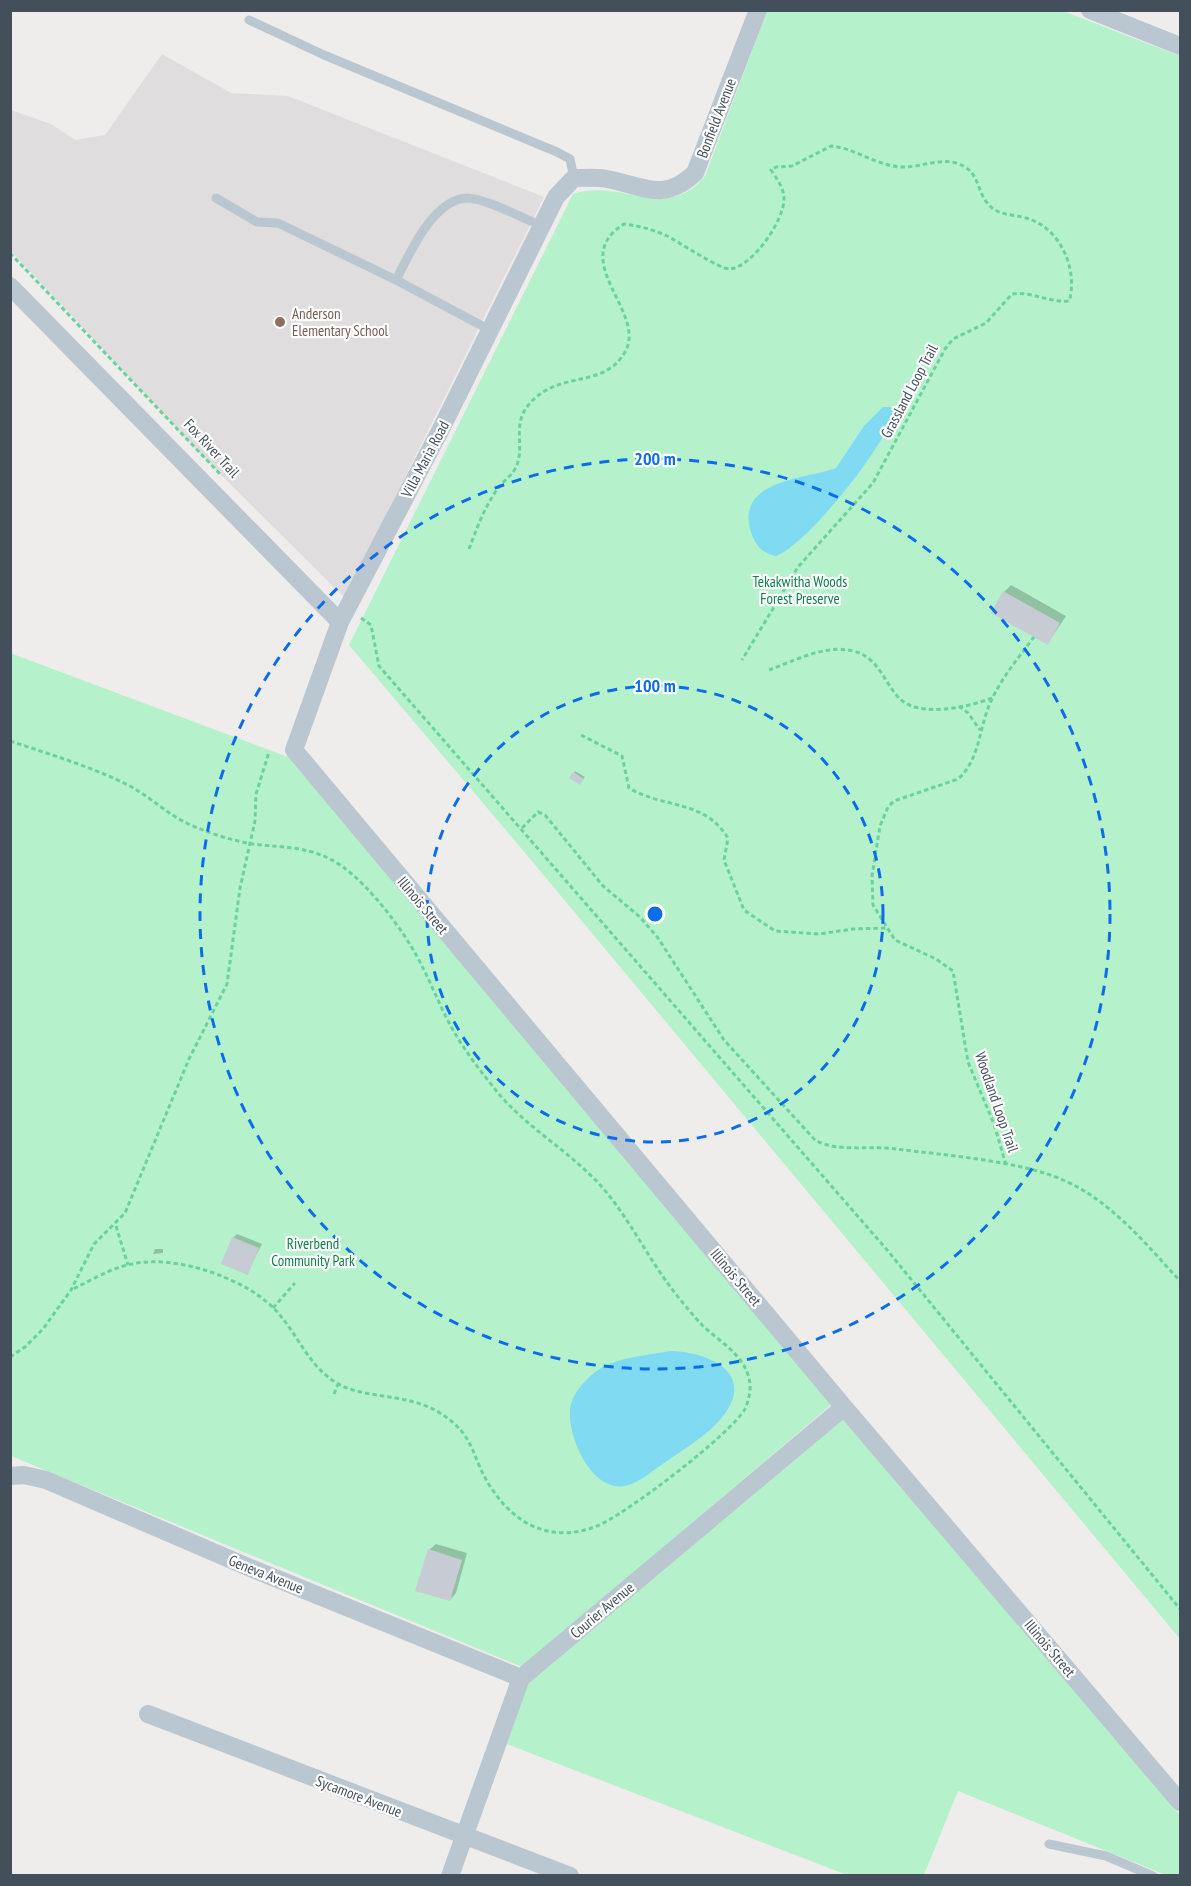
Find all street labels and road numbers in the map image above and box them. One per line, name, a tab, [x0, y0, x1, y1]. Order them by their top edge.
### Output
street label: Bonfield Avenue	[692, 76, 740, 160]
street label: Grassland Loop Trail	[876, 340, 942, 441]
street label: Fox River Trail	[180, 415, 244, 482]
street label: Villa Maria Road	[396, 417, 453, 501]
street label: Illinois Street	[393, 872, 453, 938]
street label: Woodland Loop Trail	[971, 1049, 1023, 1155]
street label: Illinois Street	[706, 1244, 766, 1310]
street label: Geneva Avenue	[226, 1550, 306, 1598]
street label: Courier Avenue	[566, 1578, 638, 1642]
street label: Illinois Street	[1020, 1615, 1080, 1681]
street label: Sycamore Avenue	[313, 1771, 405, 1821]

